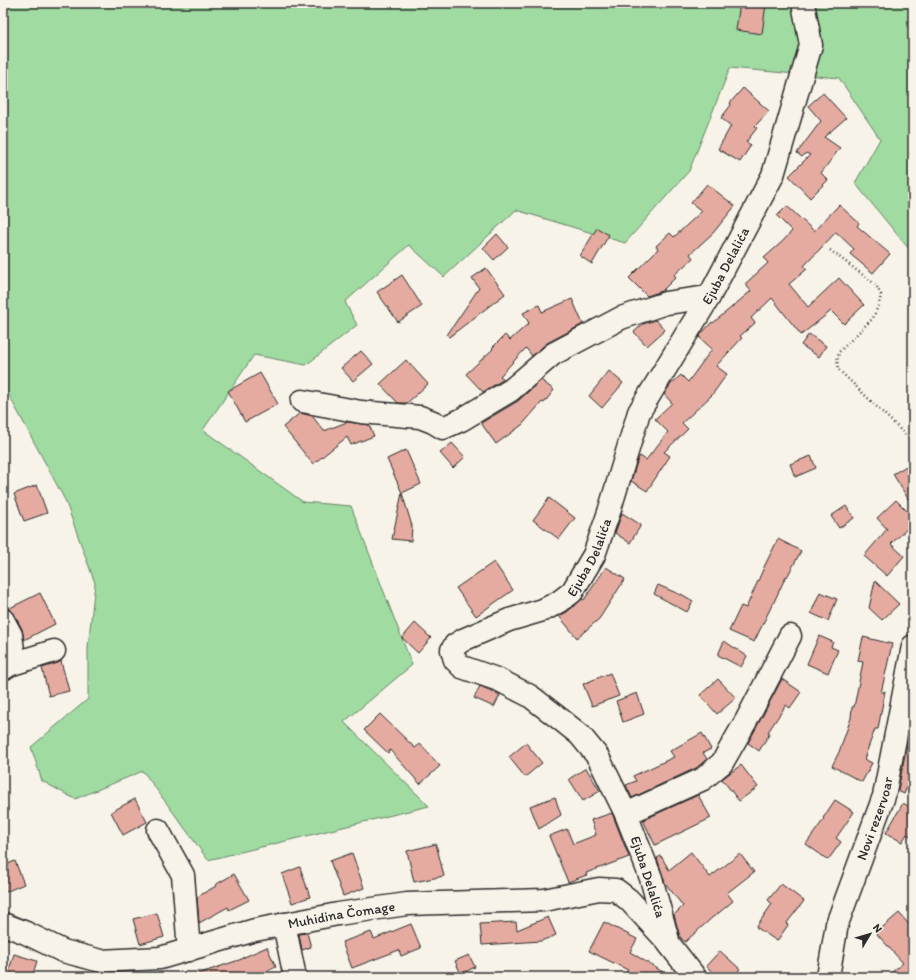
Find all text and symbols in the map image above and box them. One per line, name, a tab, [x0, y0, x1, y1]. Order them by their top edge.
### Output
street label: Ejuba Delalića	[698, 224, 753, 308]
street label: Ejuba Delalića	[563, 515, 615, 599]
street label: Novi rezervoar	[853, 775, 896, 862]
street label: Ejuba Delalića	[627, 834, 669, 921]
street label: Muhidina Čomage	[286, 897, 396, 932]
north arrow	[850, 914, 890, 954]
text: N	[870, 921, 885, 935]

